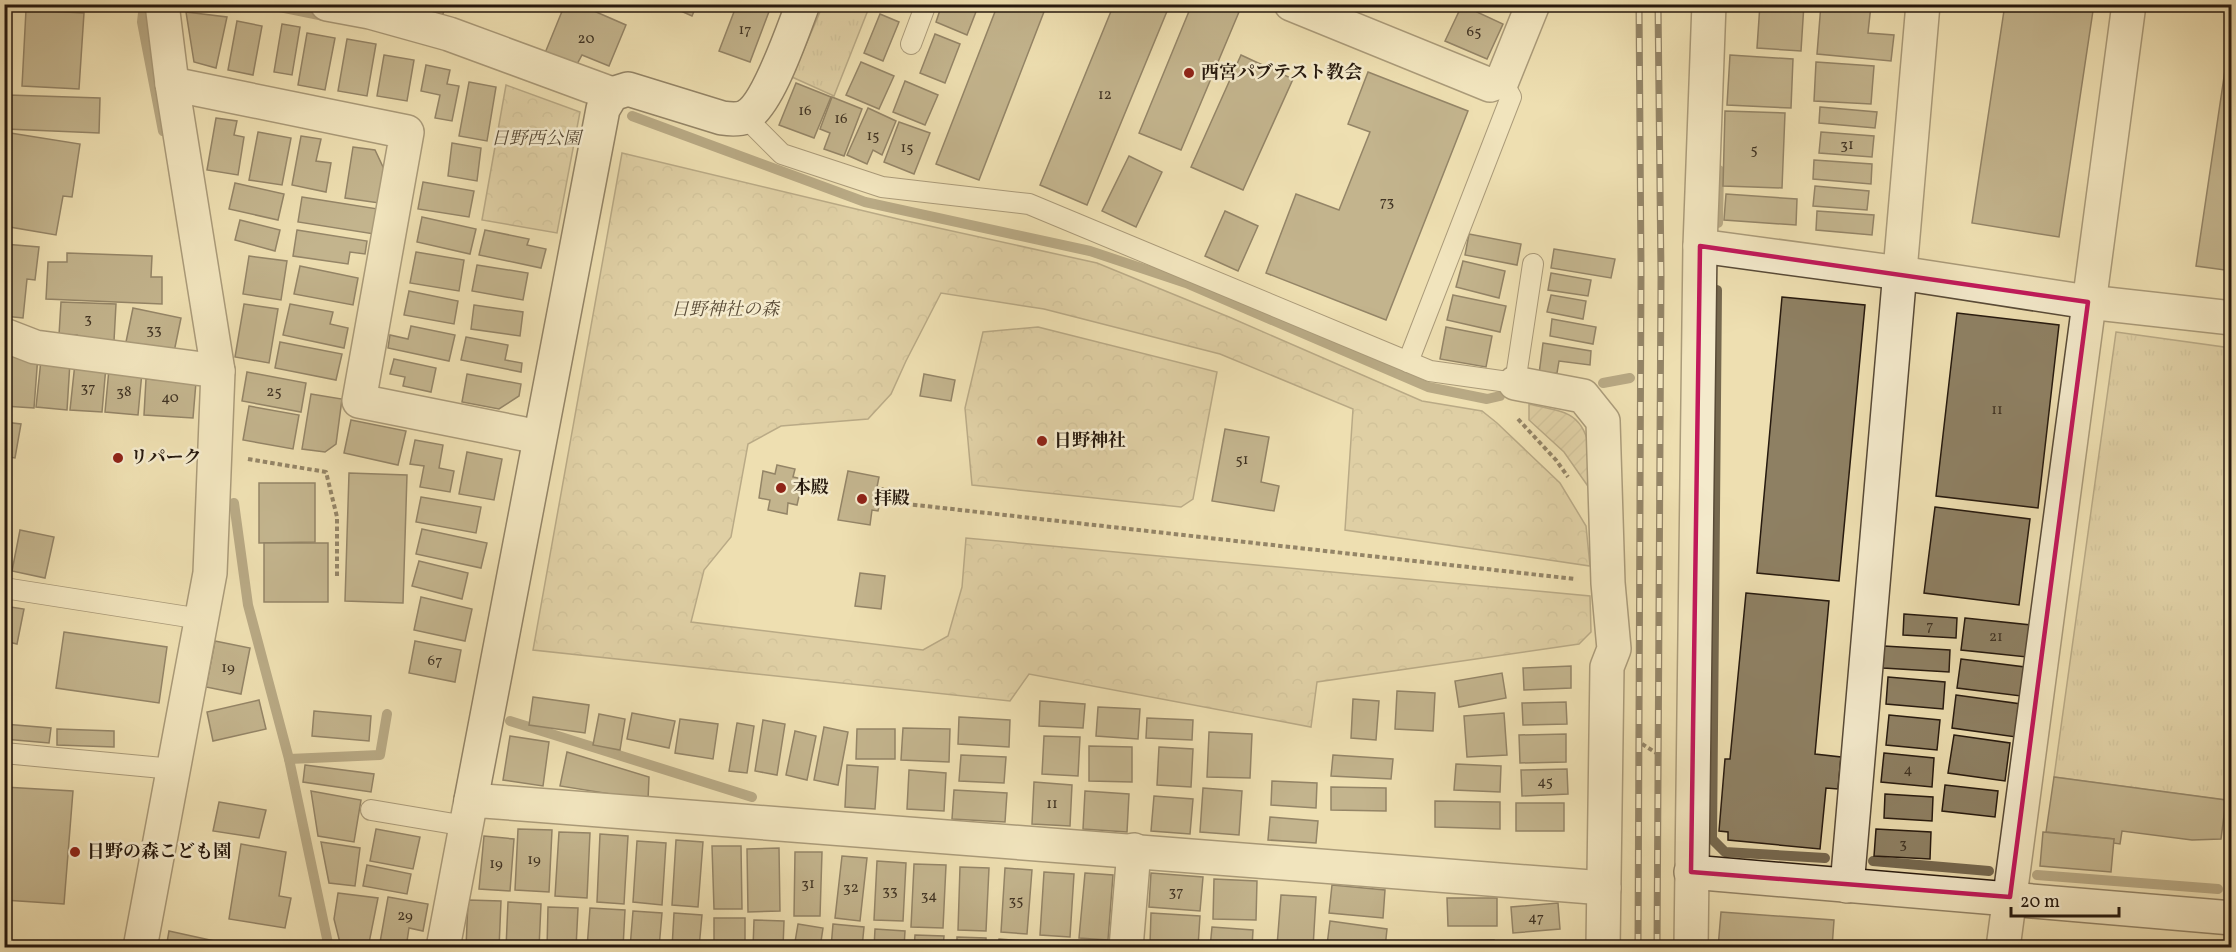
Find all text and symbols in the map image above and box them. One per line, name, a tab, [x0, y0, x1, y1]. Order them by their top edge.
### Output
house number: 17	[738, 20, 752, 41]
house number: 65	[1467, 22, 1481, 43]
house number: 20	[578, 29, 594, 50]
place label: 西宮パブテスト教会	[1201, 61, 1362, 86]
marker: 西宮パブテスト教会	[1182, 66, 1196, 80]
house number: 12	[1098, 85, 1112, 106]
house number: 16	[798, 101, 812, 122]
house number: 16	[834, 109, 848, 130]
house number: 15	[866, 126, 880, 147]
park label: 日野西公園	[491, 127, 584, 152]
house number: 31	[1840, 135, 1854, 156]
house number: 15	[900, 138, 914, 159]
house number: 5	[1750, 140, 1758, 161]
house number: 73	[1380, 192, 1394, 213]
park label: 日野神社の森	[671, 298, 781, 323]
house number: 3	[84, 309, 92, 330]
house number: 33	[146, 320, 162, 341]
house number: 37	[81, 378, 95, 399]
house number: 38	[116, 382, 132, 403]
house number: 25	[266, 382, 282, 403]
house number: 40	[161, 388, 179, 409]
house number: 11	[1991, 400, 2003, 421]
place label: 日野神社	[1054, 429, 1126, 454]
marker: 日野神社	[1035, 434, 1049, 448]
place label: リパーク	[130, 446, 201, 471]
house number: 51	[1235, 450, 1249, 471]
marker: リパーク	[111, 451, 125, 465]
place label: 本殿	[793, 476, 829, 501]
marker: 本殿	[774, 481, 788, 495]
place label: 拝殿	[874, 487, 910, 512]
marker: 拝殿	[855, 492, 869, 506]
house number: 7	[1926, 616, 1934, 637]
house number: 21	[1989, 627, 2003, 648]
house number: 67	[428, 651, 442, 672]
house number: 19	[221, 658, 235, 679]
house number: 4	[1904, 760, 1913, 781]
house number: 45	[1537, 772, 1553, 793]
house number: 11	[1046, 794, 1058, 815]
house number: 3	[1899, 834, 1907, 855]
place label: 日野の森こども園	[87, 840, 231, 865]
marker: 日野の森こども園	[68, 845, 82, 859]
house number: 19	[527, 850, 541, 871]
house number: 19	[489, 854, 503, 875]
house number: 31	[801, 874, 815, 895]
house number: 32	[843, 878, 859, 899]
scale bar	[2011, 880, 2119, 918]
house number: 33	[882, 881, 898, 902]
house number: 37	[1169, 882, 1183, 903]
house number: 34	[921, 886, 937, 907]
text: 20 m	[2020, 890, 2060, 915]
house number: 35	[1009, 891, 1023, 912]
house number: 29	[397, 906, 413, 927]
house number: 47	[1528, 908, 1544, 929]

